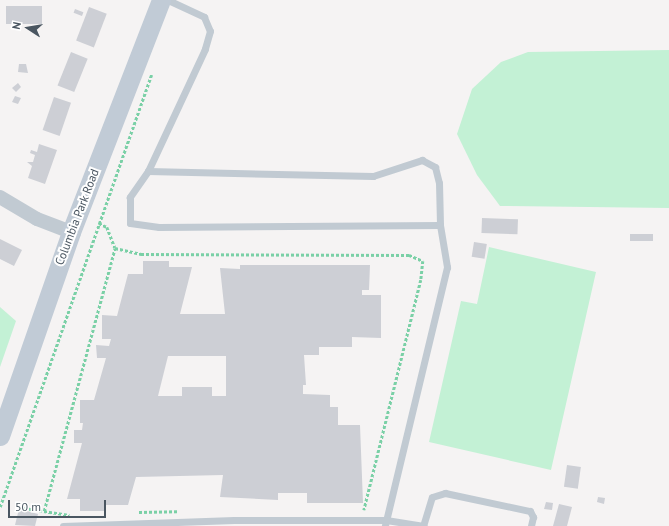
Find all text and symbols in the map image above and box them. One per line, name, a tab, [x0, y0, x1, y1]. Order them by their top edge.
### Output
north arrow	[8, 8, 48, 48]
text: N	[9, 21, 24, 31]
street label: Columbia Park Road	[52, 167, 102, 267]
scale bar	[10, 492, 108, 518]
text: 50 m	[15, 499, 41, 514]

